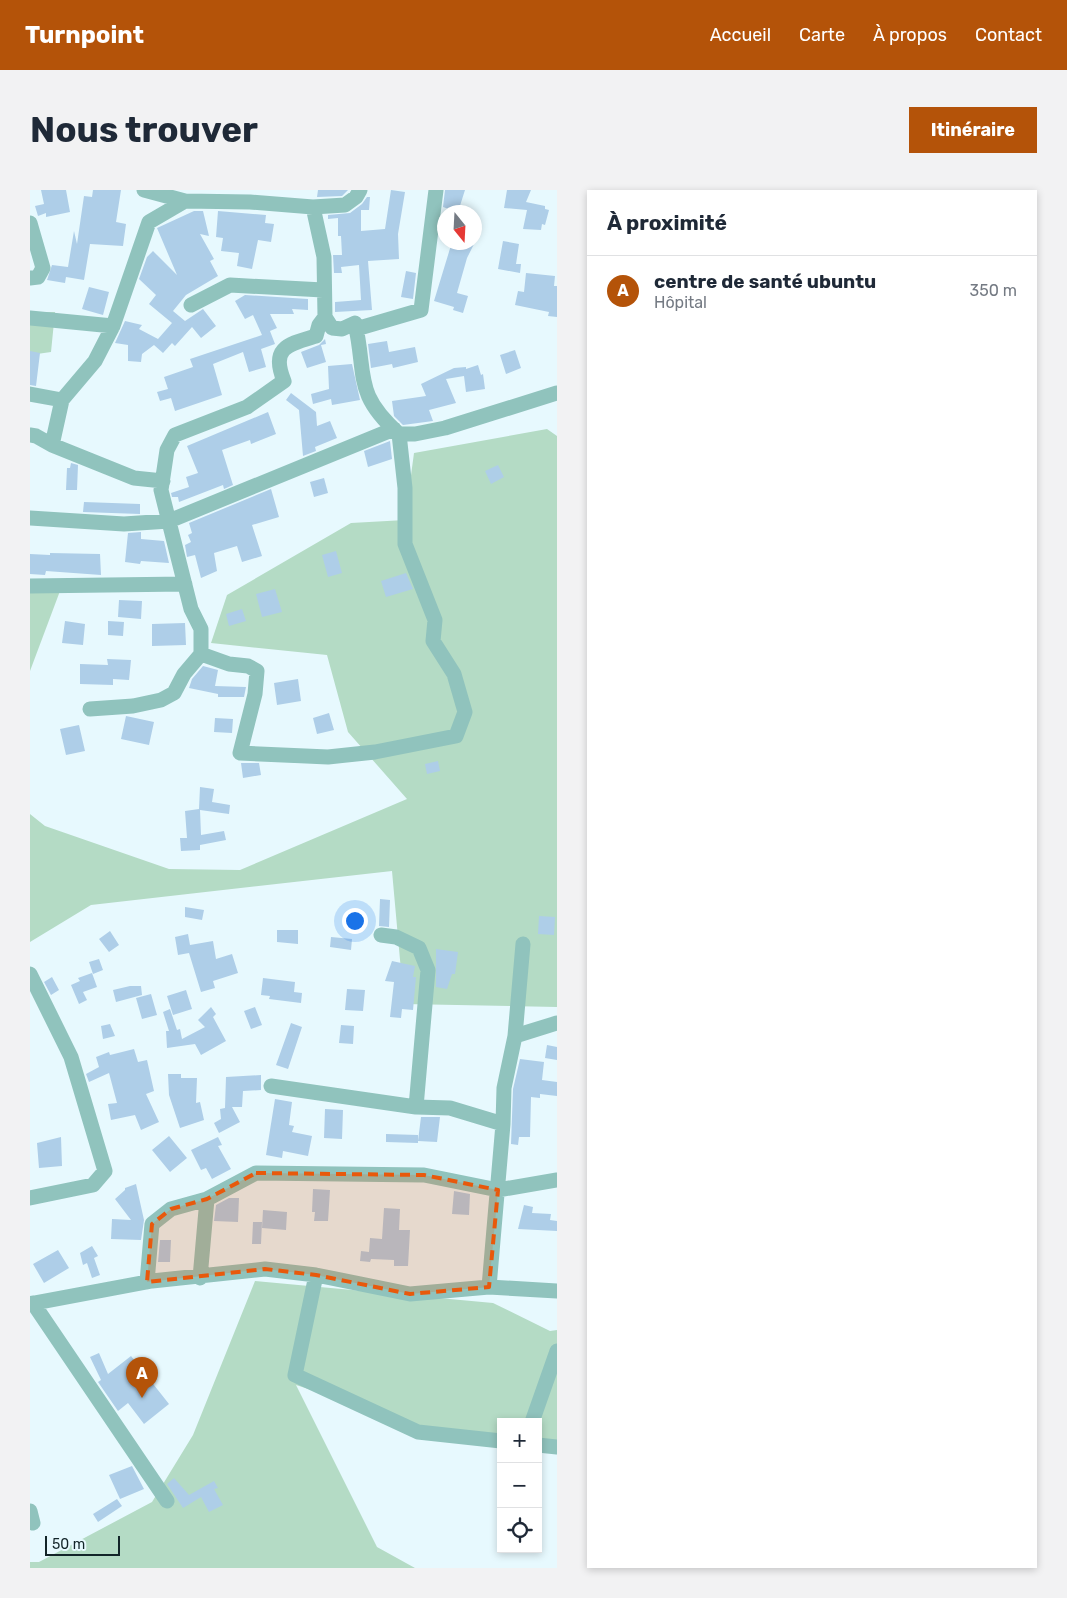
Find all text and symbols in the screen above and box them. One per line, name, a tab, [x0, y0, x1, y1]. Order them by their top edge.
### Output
text: Turnpoint	[25, 21, 144, 49]
text: Accueil	[710, 24, 771, 46]
text: Carte	[799, 24, 845, 46]
text: À propos	[873, 24, 947, 46]
text: Contact	[975, 24, 1042, 46]
button: Itinéraire	[909, 107, 1037, 153]
text: Nous trouver	[30, 109, 258, 151]
north arrow	[437, 205, 482, 250]
text: À proximité	[607, 210, 727, 235]
text: centre de santé ubuntu	[654, 270, 876, 293]
text: A	[617, 281, 629, 300]
text: 350 m	[970, 281, 1017, 300]
text: Hôpital	[654, 293, 707, 312]
your location	[342, 908, 368, 934]
pin: A	[126, 1357, 158, 1398]
map controls	[497, 1418, 542, 1553]
button: +	[497, 1418, 542, 1463]
button: −	[497, 1463, 542, 1508]
button: locate	[497, 1508, 542, 1553]
scale bar	[45, 1533, 120, 1556]
text: 50 m	[52, 1536, 85, 1553]

